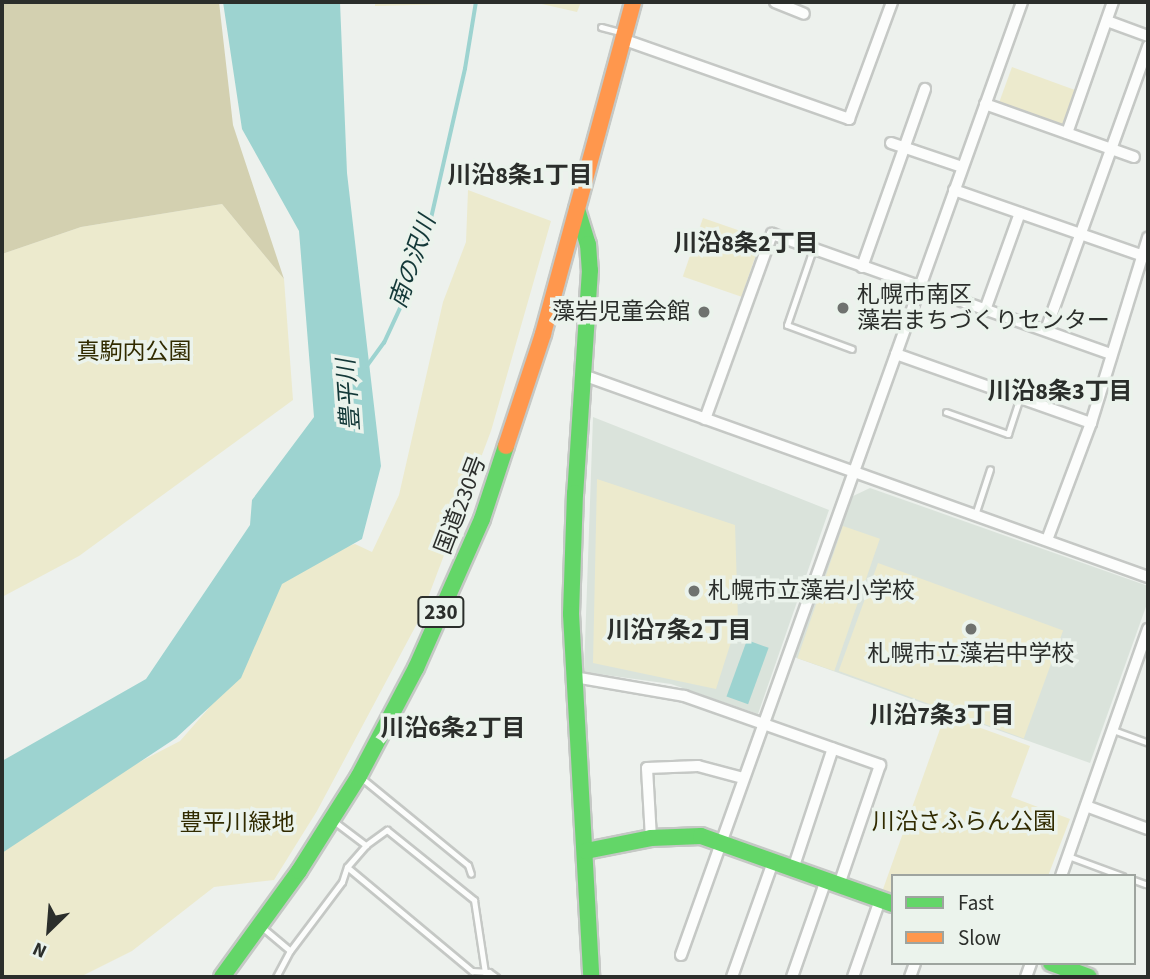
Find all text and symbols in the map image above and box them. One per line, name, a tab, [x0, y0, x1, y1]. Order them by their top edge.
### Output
district label: 川沿8条1丁目	[447, 162, 593, 190]
water label: 南の沢川	[384, 212, 442, 312]
district label: 川沿8条2丁目	[673, 230, 819, 258]
place label: 札幌市南区 藻岩まちづくりセンター	[857, 281, 1110, 335]
place label: 藻岩児童会館	[552, 298, 690, 326]
marker: 札幌市南区 藻岩まちづくりセンター	[835, 300, 851, 316]
marker: 藻岩児童会館	[696, 304, 712, 320]
park label: 真駒内公園	[77, 338, 191, 366]
water label: 豊平川	[332, 358, 366, 432]
district label: 川沿8条3丁目	[987, 378, 1133, 406]
street label: 国道230号	[430, 452, 492, 558]
place label: 札幌市立藻岩小学校	[708, 577, 915, 605]
marker: 札幌市立藻岩小学校	[686, 583, 702, 599]
road number: 230	[416, 594, 466, 630]
district label: 川沿7条2丁目	[606, 617, 752, 645]
marker: 札幌市立藻岩中学校	[963, 621, 979, 637]
place label: 札幌市立藻岩中学校	[868, 640, 1074, 668]
district label: 川沿7条3丁目	[869, 702, 1015, 730]
district label: 川沿6条2丁目	[380, 715, 526, 743]
park label: 川沿さふらん公園	[872, 808, 1056, 836]
park label: 豊平川緑地	[180, 809, 294, 837]
legend	[891, 874, 1136, 965]
text: Fast	[958, 888, 994, 918]
north arrow	[14, 895, 84, 965]
text: Slow	[958, 923, 1001, 953]
text: N	[28, 935, 51, 964]

